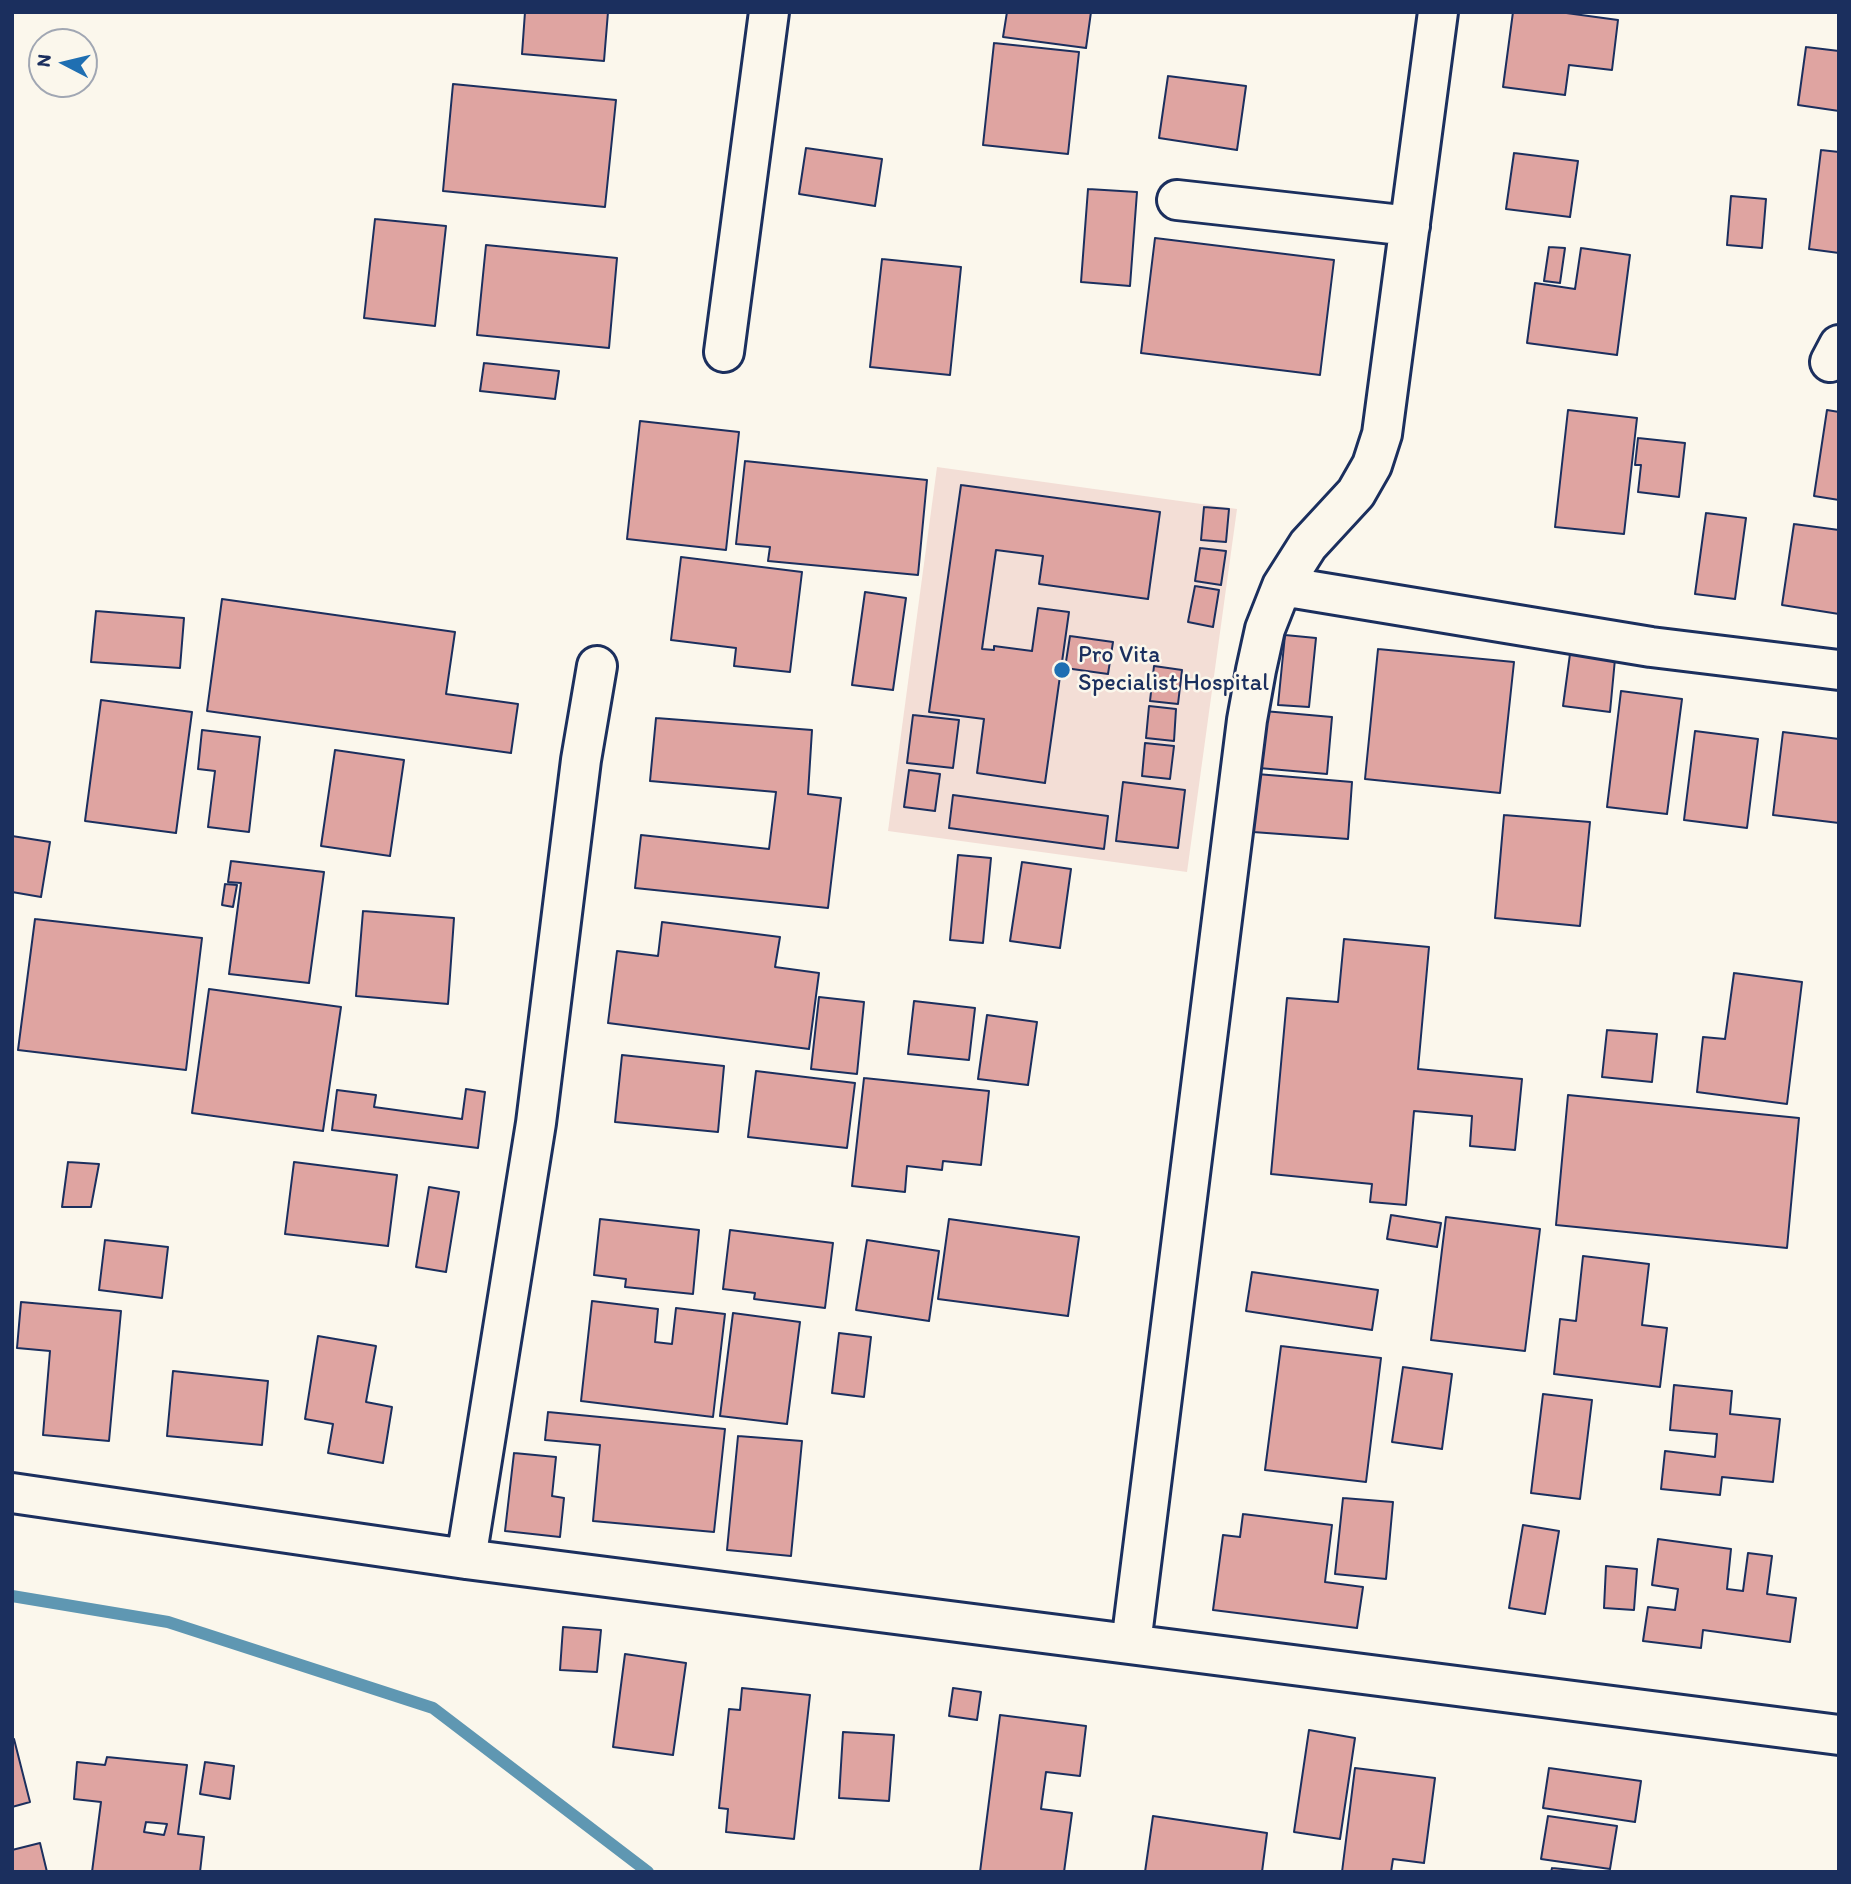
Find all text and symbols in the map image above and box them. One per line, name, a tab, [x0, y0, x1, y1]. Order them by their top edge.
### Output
north arrow	[28, 28, 98, 98]
text: N	[31, 53, 56, 68]
place label: Pro Vita Specialist Hospital	[1078, 642, 1269, 698]
marker: Pro Vita Specialist Hospital	[1052, 660, 1072, 680]

